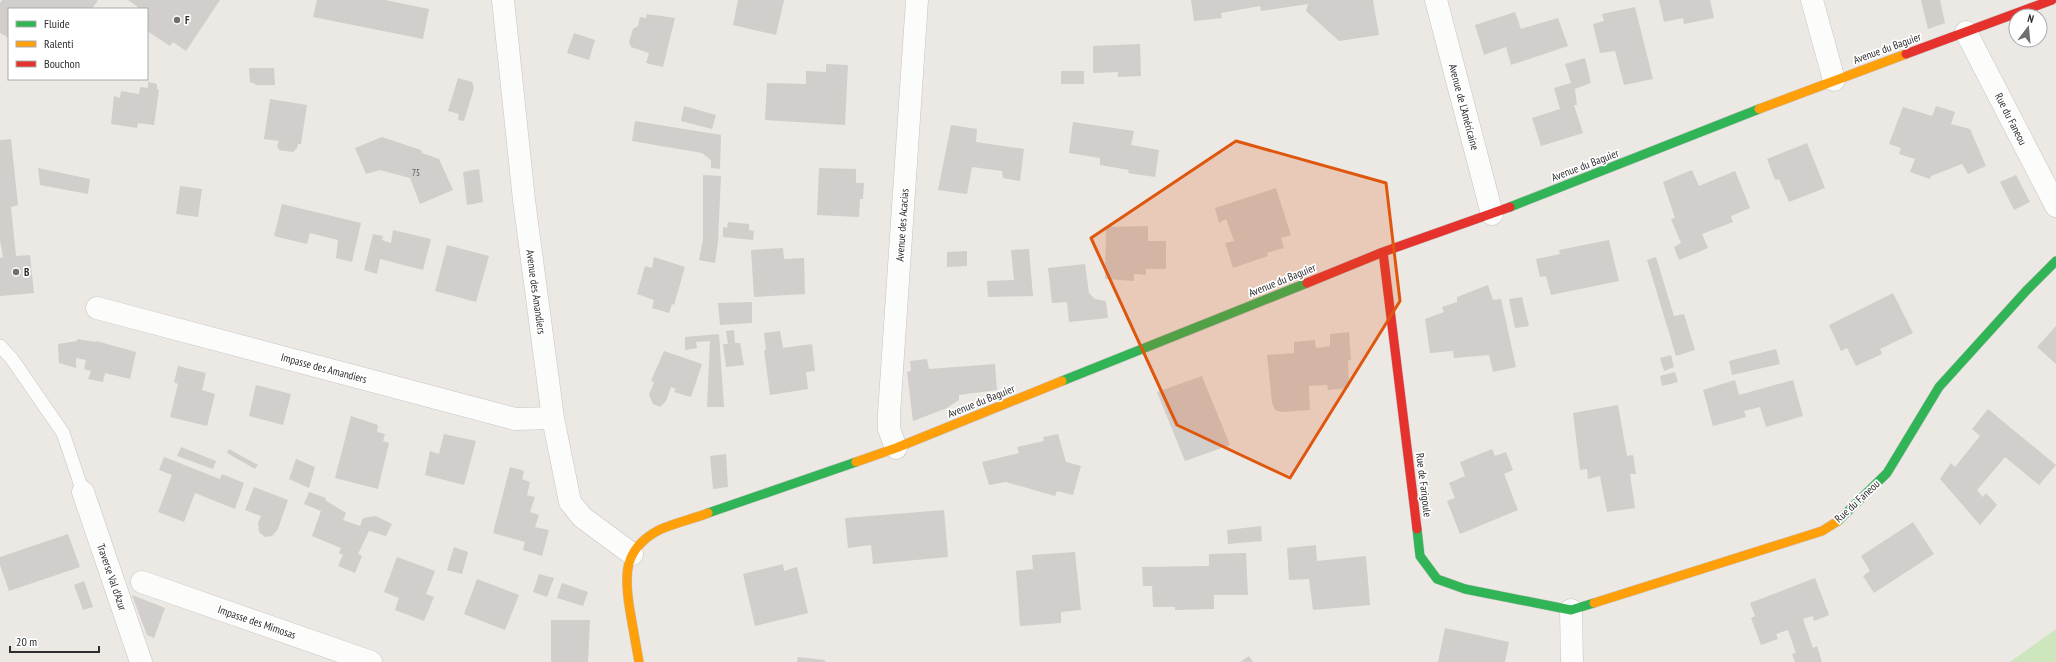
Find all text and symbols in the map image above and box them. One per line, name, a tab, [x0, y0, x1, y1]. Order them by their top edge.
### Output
legend	[8, 8, 148, 80]
north arrow	[2008, 8, 2048, 48]
text: N	[2026, 11, 2036, 26]
place label: F	[185, 13, 190, 27]
marker: F	[172, 15, 182, 25]
text: Fluide	[44, 16, 70, 31]
street label: Avenue du Baguier	[1851, 29, 1923, 67]
text: Ralenti	[44, 36, 73, 51]
text: Bouchon	[44, 56, 80, 71]
street label: Avenue de L'Américaine	[1446, 62, 1482, 152]
street label: Rue du Faneou	[1992, 91, 2030, 148]
street label: Avenue du Baguier	[1549, 146, 1621, 184]
house number: 75	[412, 167, 420, 178]
street label: Avenue des Acacias	[892, 188, 912, 262]
street label: Avenue des Amandiers	[523, 249, 549, 335]
street label: Avenue du Baguier	[1246, 260, 1318, 300]
place label: B	[24, 265, 30, 279]
marker: B	[11, 267, 21, 277]
street label: Impasse des Amandiers	[280, 350, 369, 386]
street label: Avenue du Baguier	[945, 381, 1017, 421]
street label: Rue de Farigoule	[1413, 452, 1435, 518]
street label: Rue du Faneou	[1832, 476, 1883, 525]
street label: Traverse Val d'Azur	[94, 542, 130, 612]
street label: Impasse des Mimosas	[216, 602, 298, 642]
scale bar	[10, 628, 99, 654]
text: 20 m	[16, 634, 37, 649]

